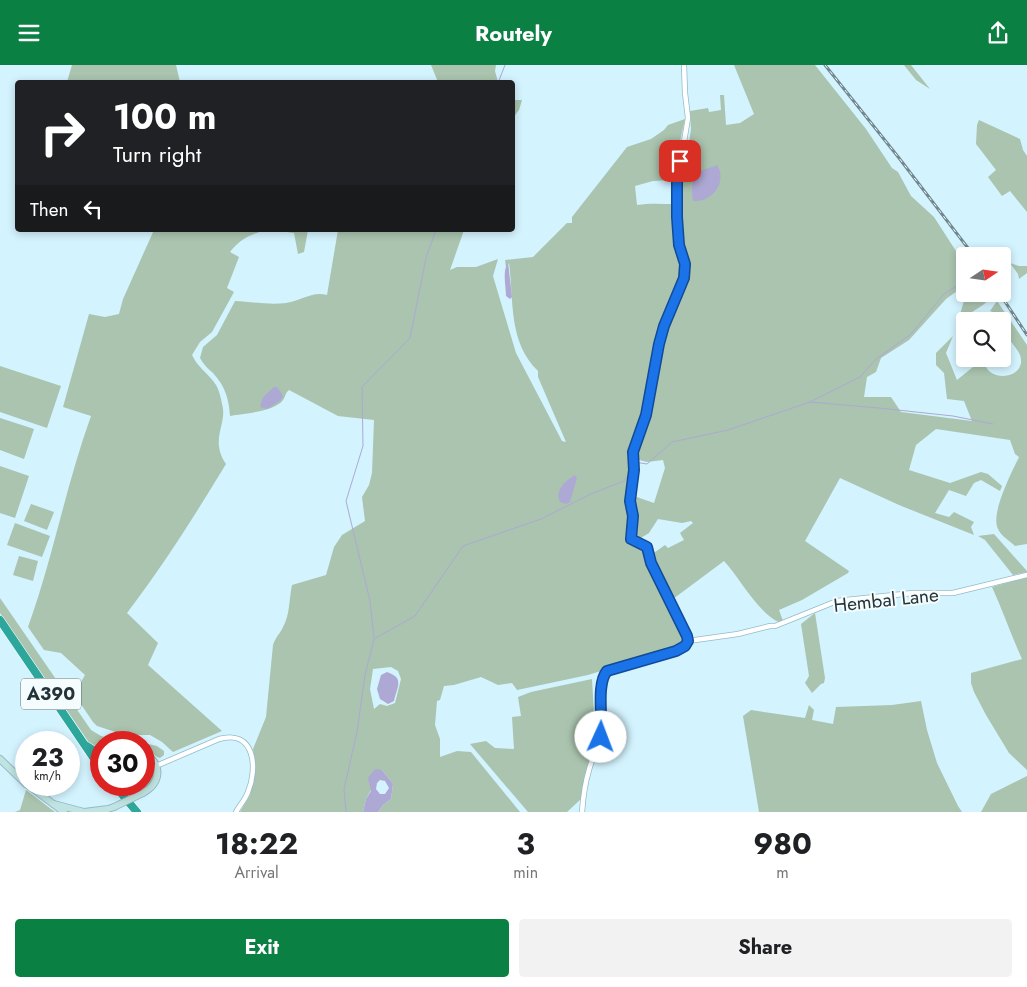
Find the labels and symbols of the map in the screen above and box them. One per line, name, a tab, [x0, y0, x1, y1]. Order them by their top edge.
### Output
pin	[659, 140, 701, 182]
north arrow	[956, 247, 1011, 303]
street label: Hembal Lane	[832, 581, 940, 619]
road number: A390	[21, 679, 81, 709]
position arrow	[574, 710, 626, 762]
speed limit sign: 30	[90, 731, 155, 796]

